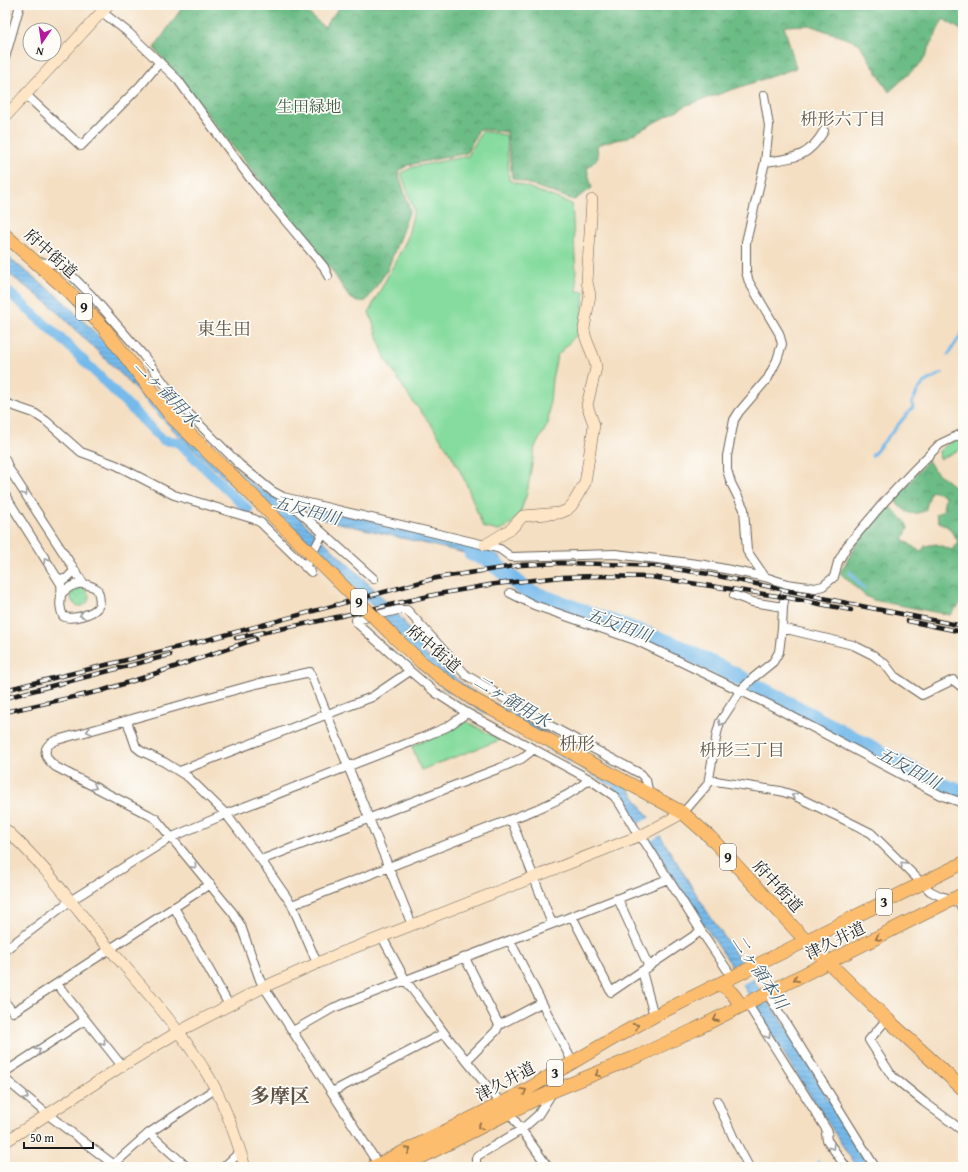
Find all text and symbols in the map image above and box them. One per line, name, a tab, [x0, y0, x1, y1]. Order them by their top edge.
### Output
north arrow	[22, 22, 62, 62]
text: N	[34, 43, 45, 60]
park label: 生田緑地	[277, 94, 341, 118]
district label: 枡形六丁目	[801, 106, 886, 131]
street label: 府中街道	[19, 223, 83, 283]
road number: 9	[76, 294, 92, 320]
district label: 東生田	[197, 315, 251, 342]
water label: 二ヶ領用水	[129, 353, 207, 434]
one-way arrow	[20, 488, 27, 495]
water label: 五反田川	[271, 489, 345, 531]
one-way arrow	[43, 557, 50, 564]
road number: 9	[351, 589, 367, 615]
water label: 五反田川	[583, 601, 657, 649]
one-way arrow	[79, 611, 86, 619]
street label: 府中街道	[402, 618, 466, 678]
water label: 二ヶ領用水	[469, 668, 557, 734]
one-way arrow	[717, 719, 725, 726]
one-way arrow	[86, 726, 93, 735]
district label: 枡形	[559, 730, 595, 757]
district label: 枡形三丁目	[700, 737, 785, 762]
water label: 五反田川	[873, 741, 947, 795]
one-way arrow	[90, 782, 98, 789]
one-way arrow	[791, 792, 798, 801]
road number: 9	[720, 844, 736, 870]
street label: 府中街道	[747, 854, 809, 918]
one-way arrow	[900, 861, 907, 869]
one-way arrow	[189, 862, 196, 869]
road number: 3	[876, 889, 892, 915]
street label: 津久井道	[801, 915, 869, 965]
water label: 二ヶ領本川	[726, 929, 796, 1016]
one-way arrow	[875, 933, 882, 941]
one-way arrow	[793, 974, 801, 981]
one-way arrow	[713, 1014, 721, 1022]
one-way arrow	[632, 1023, 639, 1030]
one-way arrow	[764, 1032, 771, 1039]
one-way arrow	[99, 1039, 106, 1046]
one-way arrow	[34, 1048, 41, 1055]
street label: 津久井道	[471, 1055, 539, 1107]
road number: 3	[547, 1060, 563, 1086]
one-way arrow	[595, 1069, 602, 1077]
district label: 多摩区	[250, 1081, 310, 1110]
one-way arrow	[520, 1089, 527, 1096]
one-way arrow	[21, 1092, 29, 1099]
one-way arrow	[477, 1122, 484, 1130]
scale bar	[24, 1124, 93, 1150]
text: 50 m	[30, 1129, 54, 1146]
one-way arrow	[827, 1143, 835, 1150]
one-way arrow	[403, 1147, 411, 1154]

